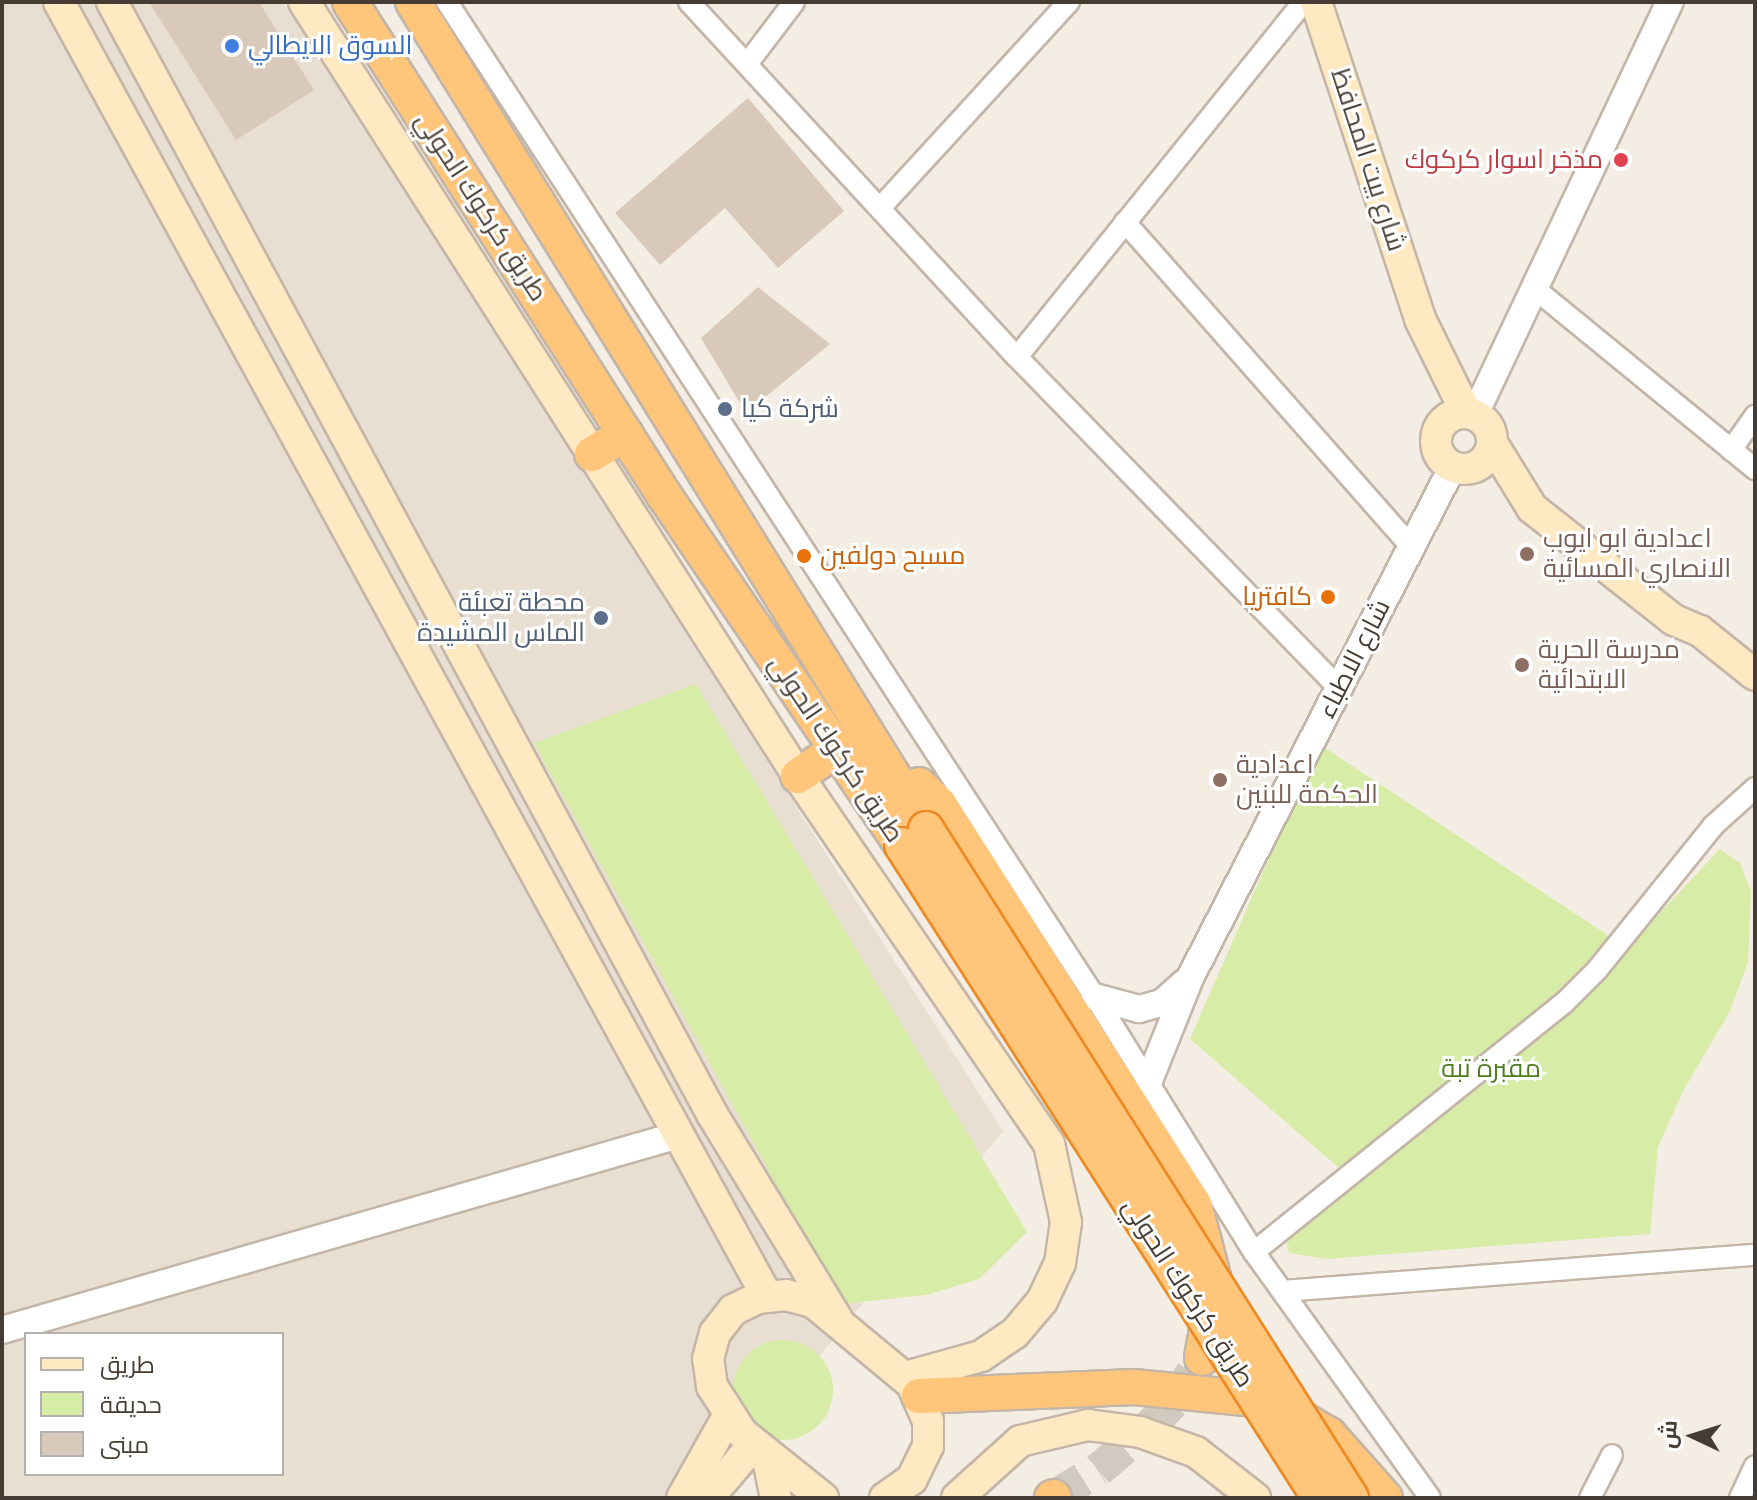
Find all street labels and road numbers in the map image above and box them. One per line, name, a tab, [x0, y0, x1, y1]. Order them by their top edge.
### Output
street label: شارع بيت المحافظ	[1324, 65, 1412, 255]
street label: طريق كركوك الحولي	[408, 107, 554, 307]
street label: شارع الاطباء	[1311, 594, 1397, 724]
street label: طريق كركوك الحولي	[762, 650, 910, 848]
street label: طريق كركوك الحولي	[1115, 1193, 1261, 1393]

